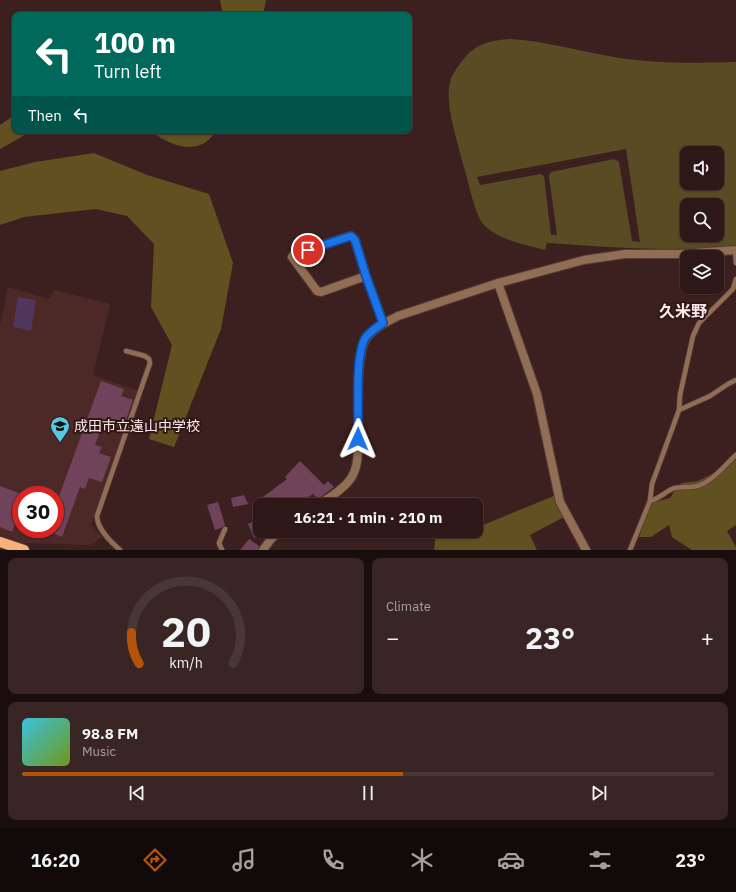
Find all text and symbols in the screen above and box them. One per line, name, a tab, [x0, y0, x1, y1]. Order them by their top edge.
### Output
text: 100 m	[94, 24, 176, 61]
icon: left	[28, 28, 80, 80]
text: Turn left	[94, 60, 162, 83]
icon: left	[70, 104, 92, 126]
text: Then	[28, 106, 62, 125]
map controls	[680, 146, 724, 294]
button: sound	[680, 146, 724, 190]
button: search	[680, 198, 724, 242]
pin	[291, 233, 325, 267]
icon: arrive	[297, 239, 319, 261]
button: layers	[680, 250, 724, 294]
district label: 久米野	[659, 301, 707, 321]
school or university icon: 成田市立遠山中学校	[49, 415, 71, 443]
place label: 成田市立遠山中学校	[74, 417, 200, 435]
position arrow	[337, 418, 379, 460]
speed limit sign: 30	[12, 486, 64, 538]
text: 16:21 · 1 min · 210 m	[294, 508, 442, 527]
text: Climate	[386, 598, 431, 615]
text: 20	[161, 604, 211, 658]
text: 23°	[525, 618, 575, 657]
text: −	[386, 623, 399, 652]
text: +	[701, 623, 714, 652]
text: km/h	[169, 653, 203, 672]
text: 98.8 FM	[82, 724, 138, 743]
text: Music	[82, 743, 116, 760]
icon: previous	[126, 782, 148, 804]
icon: pause	[357, 782, 379, 804]
icon: next	[588, 782, 610, 804]
icon: directions	[141, 846, 169, 874]
icon: music	[230, 846, 258, 874]
icon: phone	[319, 846, 347, 874]
icon: climate	[408, 846, 436, 874]
icon: car	[497, 846, 525, 874]
icon: filters	[586, 846, 614, 874]
text: 16:20	[31, 849, 80, 872]
text: 23°	[675, 849, 705, 872]

